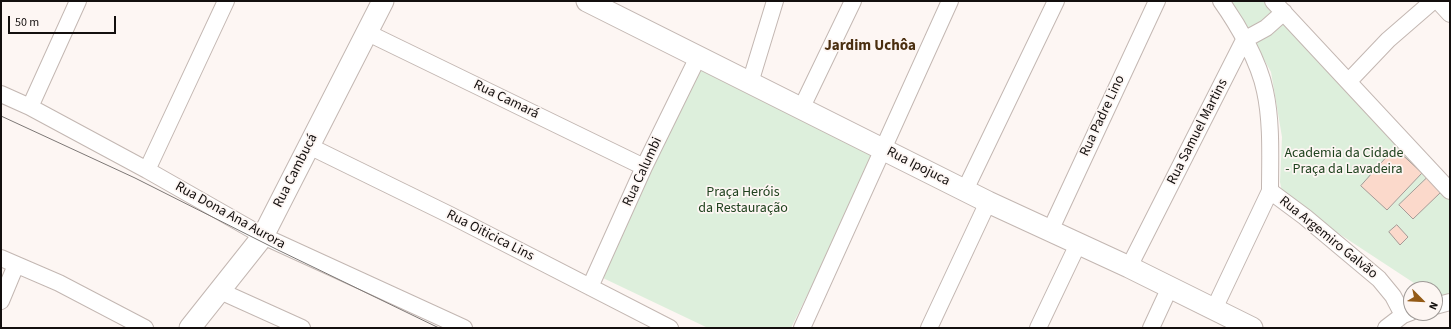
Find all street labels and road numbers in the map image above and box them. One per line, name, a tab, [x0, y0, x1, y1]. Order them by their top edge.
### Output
street label: Rua Padre Lino	[1077, 73, 1129, 159]
street label: Rua Samuel Martins	[1164, 76, 1232, 188]
street label: Rua Camará	[471, 77, 541, 123]
street label: Rua Cambucá	[270, 131, 322, 211]
street label: Rua Calumbi	[620, 135, 666, 209]
street label: Rua Ipojuca	[884, 144, 952, 190]
street label: Rua Dona Ana Aurora	[172, 179, 288, 253]
street label: Rua Argemiro Galvão	[1275, 193, 1381, 283]
street label: Rua Oiticica Lins	[443, 207, 537, 265]

